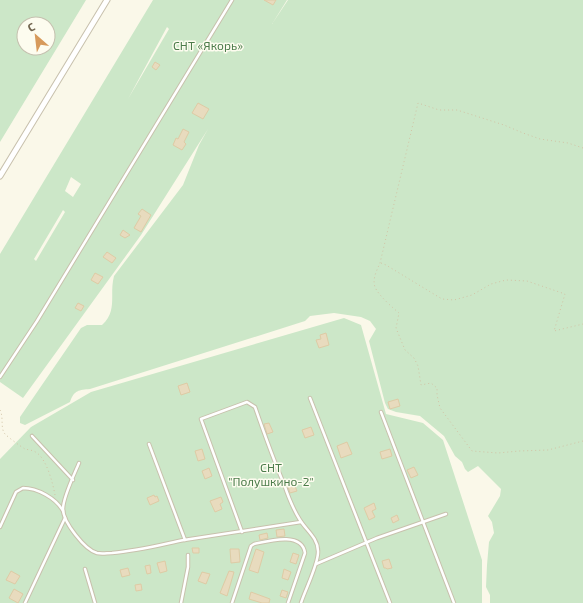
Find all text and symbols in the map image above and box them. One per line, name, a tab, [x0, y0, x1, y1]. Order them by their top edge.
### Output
north arrow	[16, 16, 56, 56]
text: С	[25, 19, 37, 34]
park label: СНТ «Якорь»	[173, 38, 243, 52]
park label: СНТ "Полушкино-2"	[228, 460, 314, 489]

